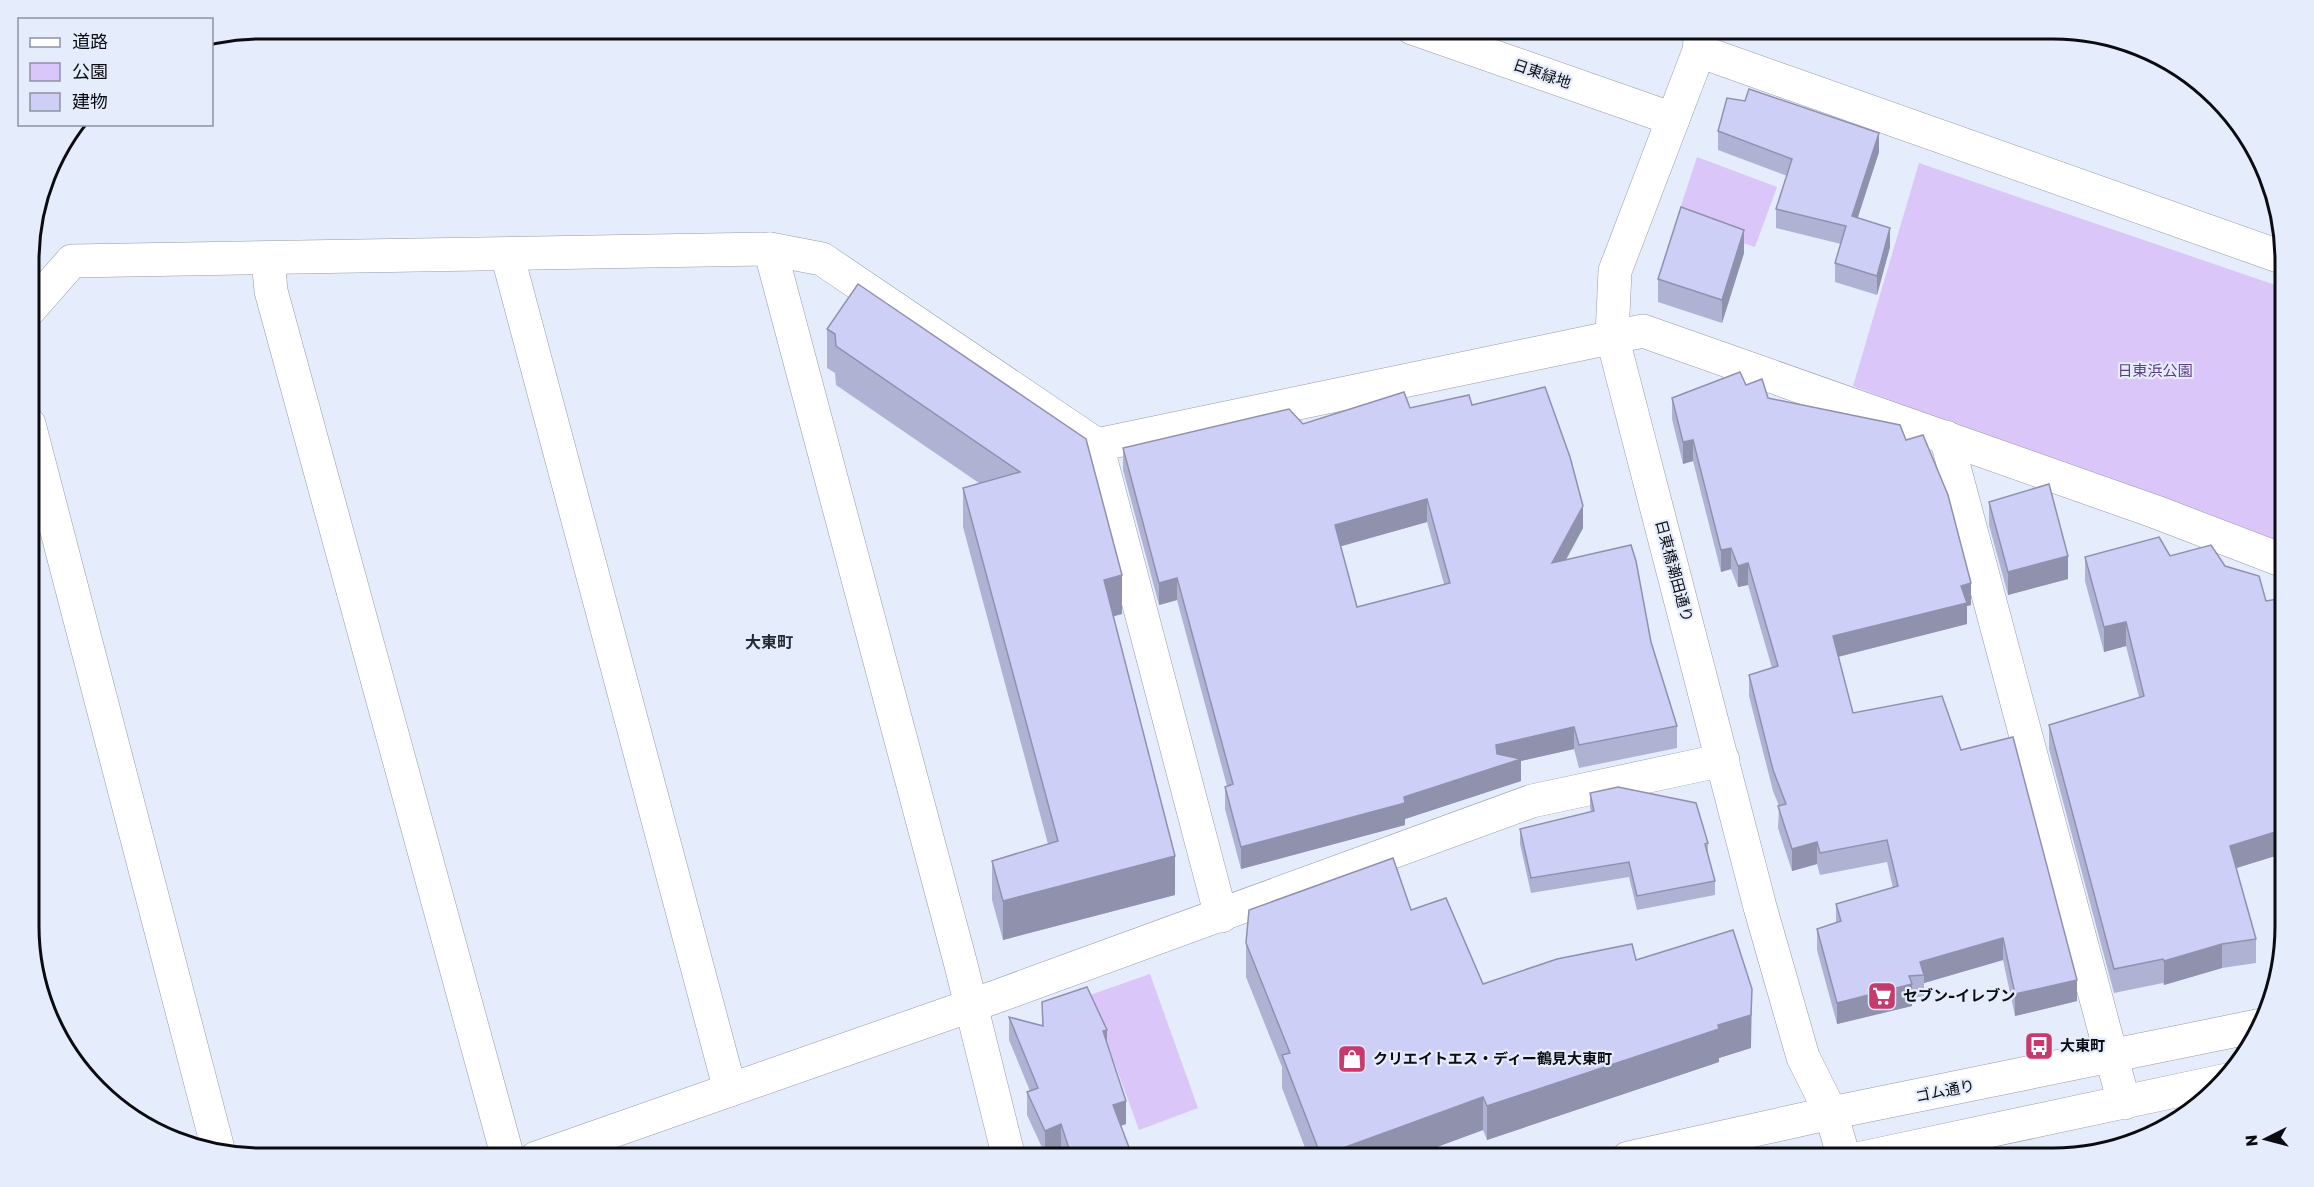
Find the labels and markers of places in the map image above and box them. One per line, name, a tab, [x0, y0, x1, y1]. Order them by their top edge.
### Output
supermarket icon: セブン-イレブン	[1866, 980, 1898, 1012]
place label: セブン-イレブン	[1903, 987, 2015, 1005]
bus stop icon: 大東町	[2023, 1030, 2055, 1062]
place label: 大東町	[2060, 1037, 2105, 1055]
shop icon: クリエイトエス・ディー鶴見大東町	[1336, 1043, 1368, 1075]
place label: クリエイトエス・ディー鶴見大東町	[1373, 1050, 1612, 1068]

